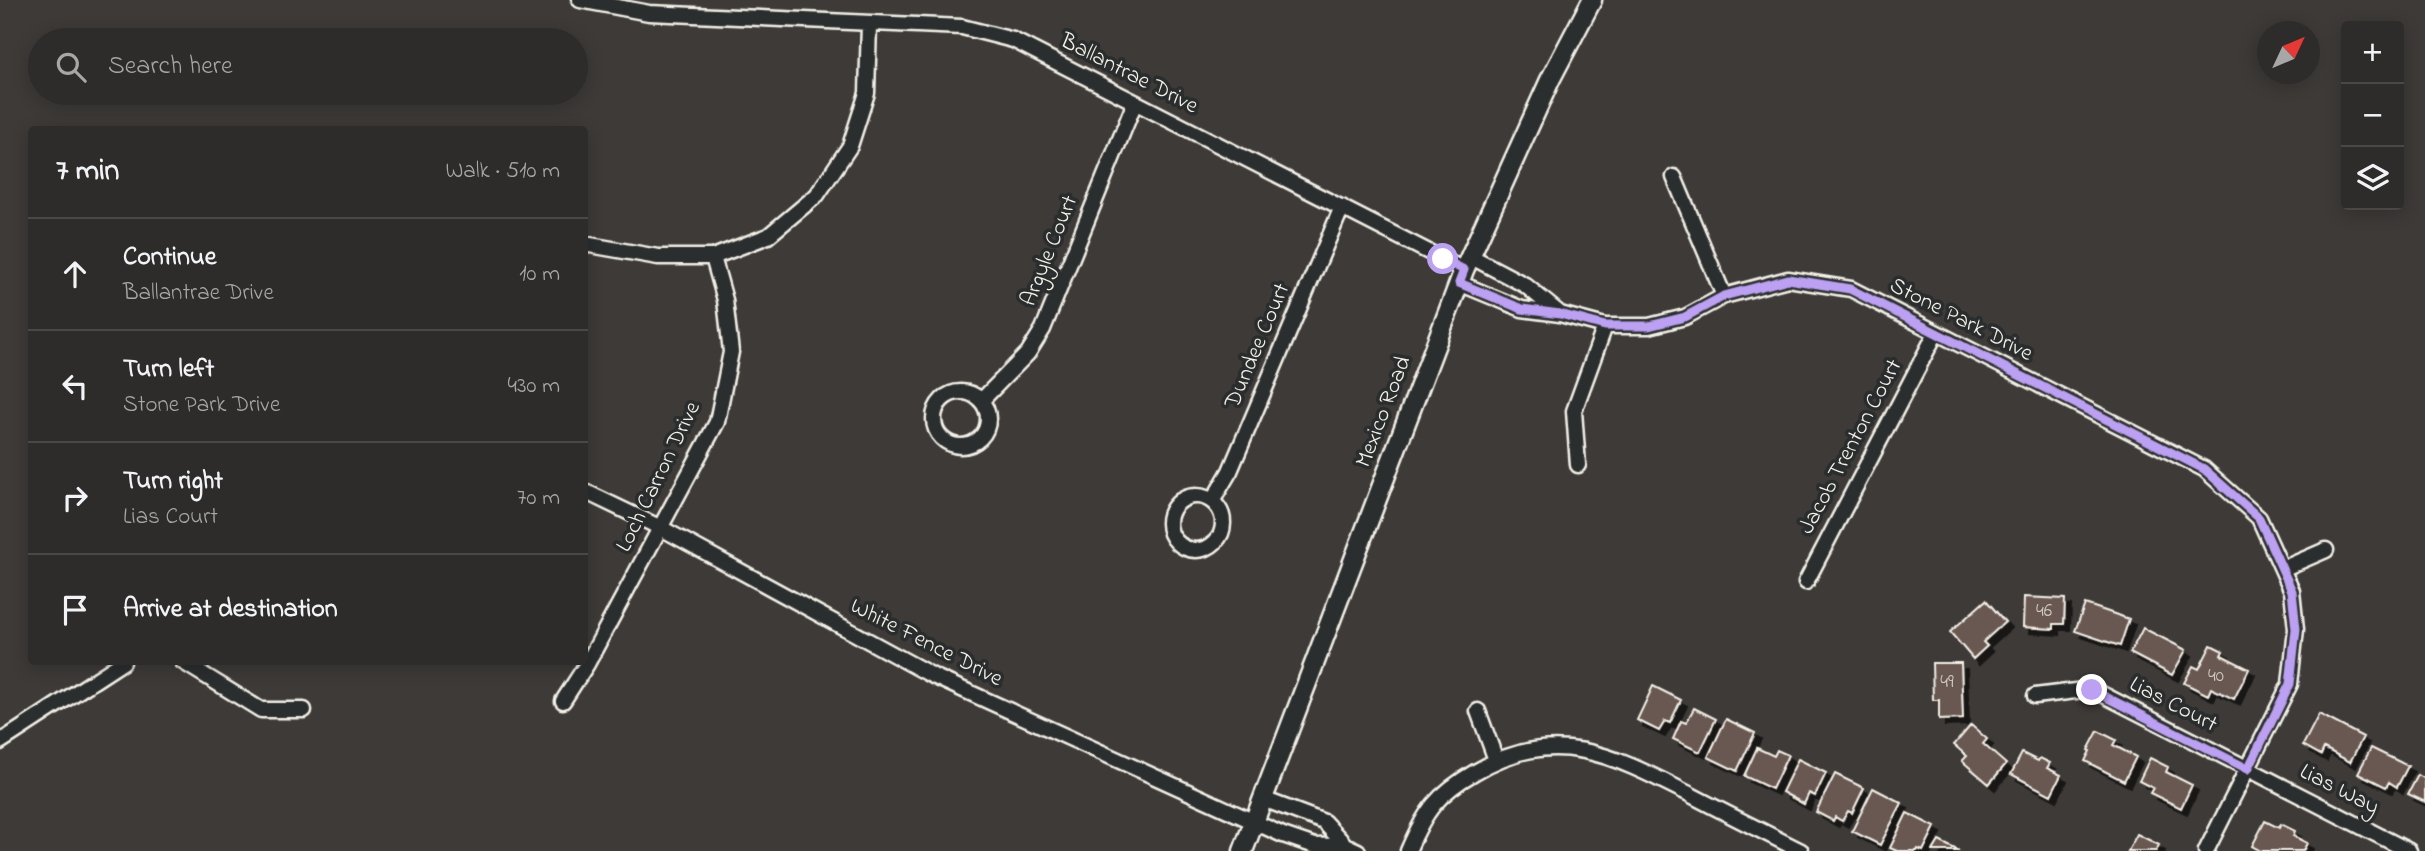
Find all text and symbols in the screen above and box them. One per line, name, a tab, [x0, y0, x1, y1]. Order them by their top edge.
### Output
north arrow	[2257, 21, 2320, 84]
map controls	[2341, 21, 2404, 210]
button: +	[2341, 21, 2404, 84]
street label: Ballantrae Drive	[1053, 25, 1204, 123]
search box	[28, 28, 588, 105]
icon: search	[52, 48, 90, 86]
text: Search here	[108, 48, 233, 86]
button: −	[2341, 84, 2404, 147]
button: layers	[2341, 147, 2404, 210]
text: 7 min	[56, 150, 119, 194]
text: Walk · 510 m	[445, 155, 560, 188]
street label: Argyle Court	[1013, 190, 1089, 312]
text: Continue	[123, 239, 216, 277]
route start	[1427, 243, 1458, 274]
icon: ahead	[56, 255, 94, 293]
text: 10 m	[519, 258, 560, 291]
street label: Stone Park Drive	[1883, 270, 2039, 371]
text: Ballantrae Drive	[123, 277, 274, 310]
street label: Dundee Court	[1216, 278, 1299, 415]
text: Turn left	[123, 351, 214, 389]
street label: Mexico Road	[1348, 352, 1420, 472]
street label: Jacob Trenton Court	[1791, 353, 1911, 541]
icon: left	[56, 367, 94, 405]
text: 430 m	[507, 370, 560, 403]
text: Stone Park Drive	[123, 389, 280, 422]
street label: Loch Carron Drive	[608, 396, 710, 558]
text: Turn right	[123, 463, 223, 501]
icon: right	[56, 479, 94, 517]
text: 70 m	[517, 482, 560, 515]
text: Lias Court	[123, 501, 218, 534]
street label: White Fence Drive	[844, 590, 1009, 696]
icon: arrive	[56, 591, 94, 629]
text: Arrive at destination	[123, 591, 338, 629]
house number: 46	[2036, 598, 2052, 625]
house number: 40	[2208, 663, 2224, 690]
house number: 49	[1940, 669, 1954, 696]
street label: Lias Court	[2123, 669, 2223, 741]
route end	[2076, 674, 2107, 705]
street label: Lias Way	[2292, 756, 2385, 826]

